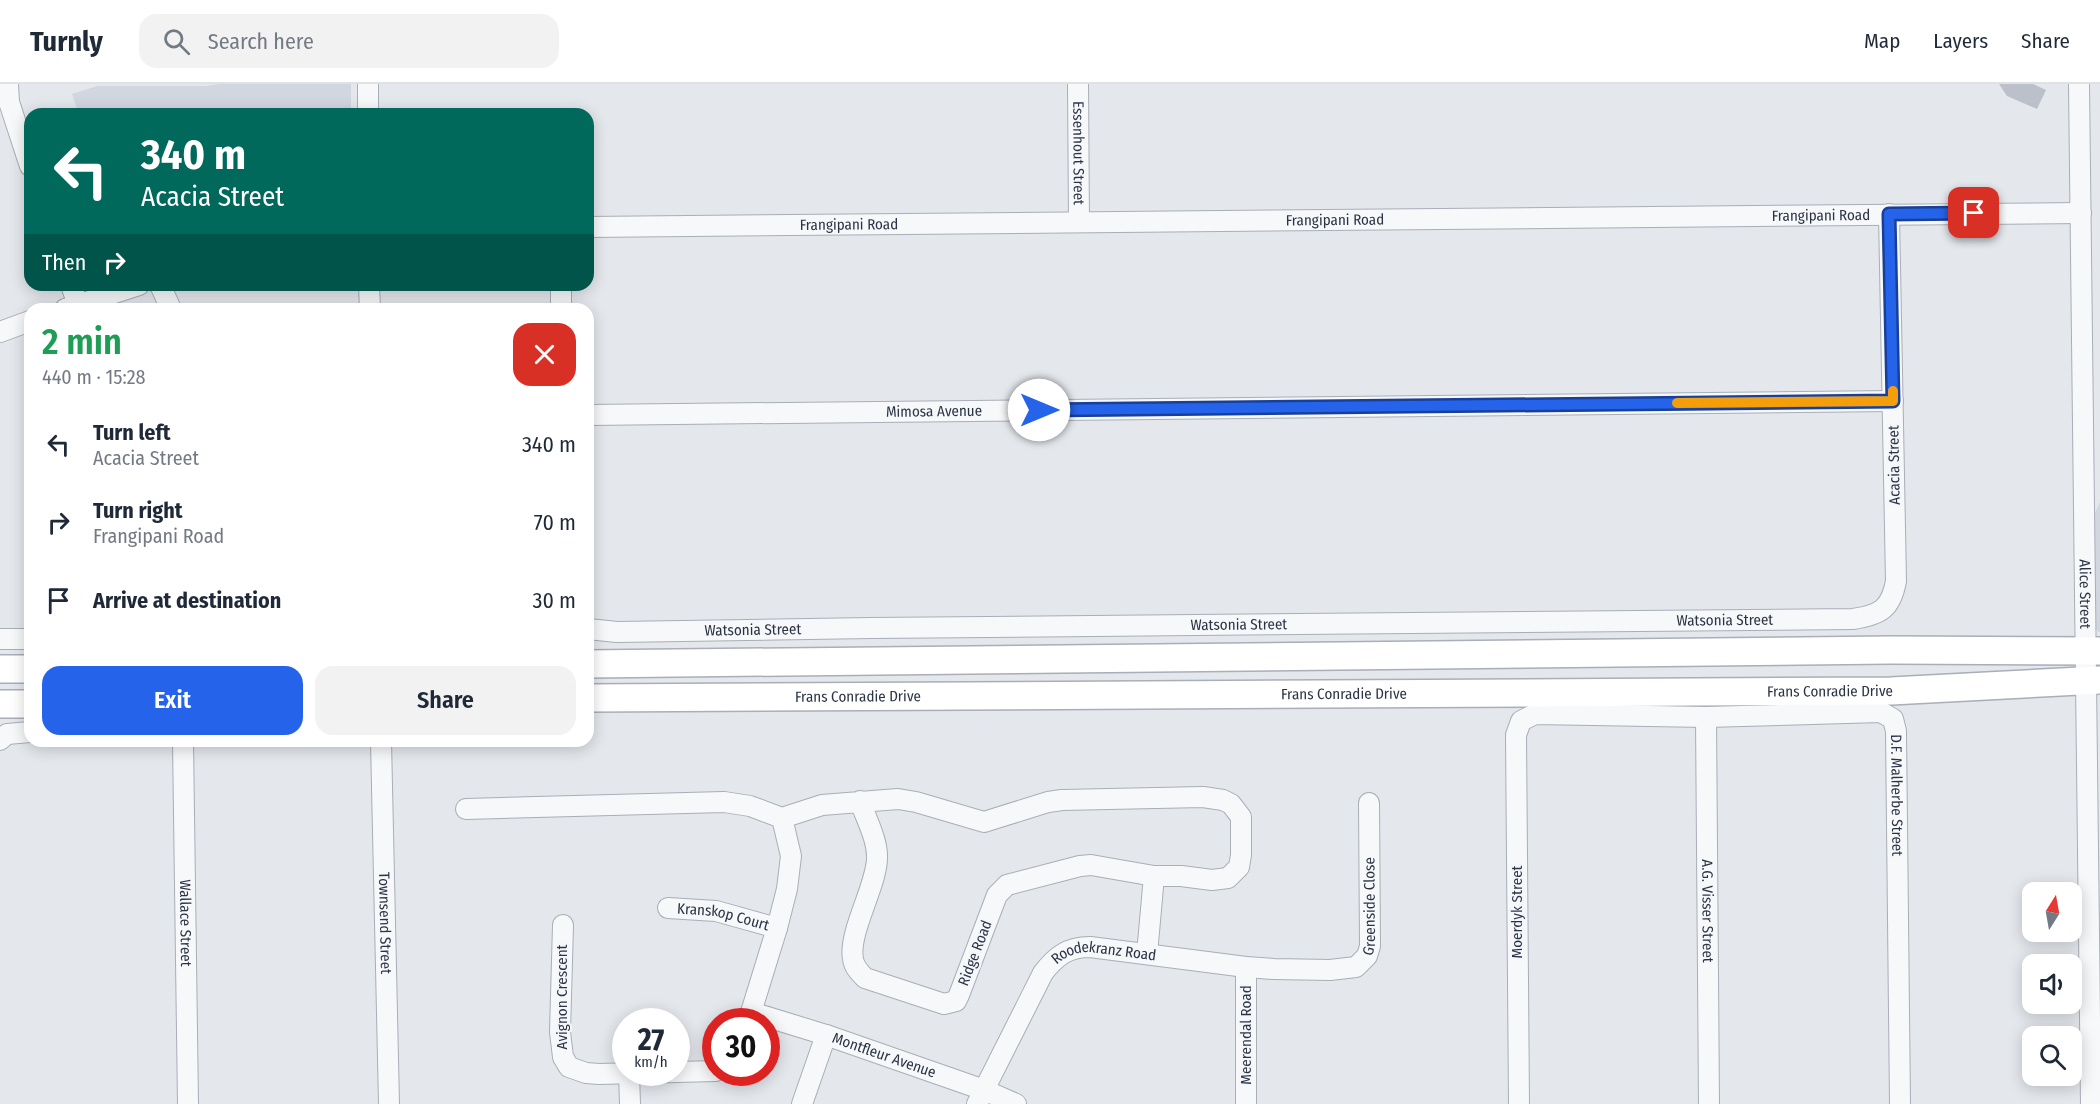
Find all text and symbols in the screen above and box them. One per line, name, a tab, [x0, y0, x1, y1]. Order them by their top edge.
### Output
search box	[139, 14, 559, 68]
text: Turnly	[30, 25, 103, 58]
icon: search	[160, 25, 193, 58]
text: Search here	[208, 28, 314, 55]
text: Map	[1864, 28, 1900, 54]
text: Layers	[1933, 28, 1988, 54]
text: Share	[2021, 28, 2070, 54]
street label: Essenhout Street	[1069, 101, 1088, 205]
text: 340 m	[141, 130, 246, 180]
icon: left	[42, 132, 120, 210]
text: Acacia Street	[141, 181, 284, 213]
pin	[1948, 187, 1999, 238]
icon: arrive	[1957, 196, 1990, 229]
street label: Frangipani Road	[1772, 206, 1870, 225]
street label: Frangipani Road	[1286, 211, 1384, 229]
street label: Frangipani Road	[800, 215, 898, 234]
icon: right	[98, 246, 131, 279]
text: Then	[42, 249, 86, 276]
text: 2 min	[42, 320, 122, 364]
button: close	[513, 323, 576, 386]
text: 440 m · 15:28	[42, 365, 146, 389]
position arrow	[1007, 378, 1071, 442]
street label: Mimosa Avenue	[886, 402, 982, 421]
text: Turn left	[93, 419, 171, 446]
street label: Acacia Street	[1884, 425, 1904, 505]
icon: left	[42, 428, 75, 461]
text: 340 m	[522, 431, 576, 458]
text: Acacia Street	[93, 446, 199, 470]
text: Turn right	[93, 497, 182, 524]
icon: right	[42, 506, 75, 539]
text: 70 m	[534, 509, 576, 536]
text: Frangipani Road	[93, 524, 224, 548]
street label: Alice Street	[2076, 559, 2094, 629]
icon: arrive	[42, 584, 75, 617]
text: Arrive at destination	[93, 587, 281, 614]
text: 30 m	[533, 587, 576, 614]
street label: Watsonia Street	[1676, 611, 1773, 630]
street label: Watsonia Street	[1190, 615, 1287, 634]
street label: Watsonia Street	[704, 620, 801, 640]
button: Exit	[42, 666, 303, 735]
button: Share	[315, 666, 576, 735]
street label: Frans Conradie Drive	[1767, 682, 1893, 701]
street label: Frans Conradie Drive	[1281, 685, 1407, 703]
street label: Frans Conradie Drive	[795, 687, 921, 706]
street label: D.F. Malherbe Street	[1887, 734, 1906, 856]
street label: Greenside Close	[1359, 857, 1379, 958]
street label: A.G. Visser Street	[1698, 859, 1717, 963]
street label: Moerdyk Street	[1508, 865, 1526, 958]
street label: Townsend Street	[375, 872, 395, 974]
street label: Wallace Street	[176, 879, 195, 967]
north arrow	[2022, 882, 2082, 942]
map controls	[2022, 882, 2082, 1086]
street label: Kranskop Court	[676, 900, 771, 934]
street label: Ridge Road	[954, 918, 996, 988]
street label: Roodekranz Road	[1048, 938, 1157, 968]
street label: Avignon Crescent	[553, 944, 571, 1050]
button: sound	[2022, 954, 2082, 1014]
street label: Meerendal Road	[1237, 985, 1255, 1085]
speed limit sign: 30	[702, 1008, 780, 1086]
text: 27	[638, 1022, 664, 1058]
button: search	[2022, 1026, 2082, 1086]
street label: Montfleur Avenue	[830, 1029, 938, 1082]
text: km/h	[634, 1053, 668, 1071]

